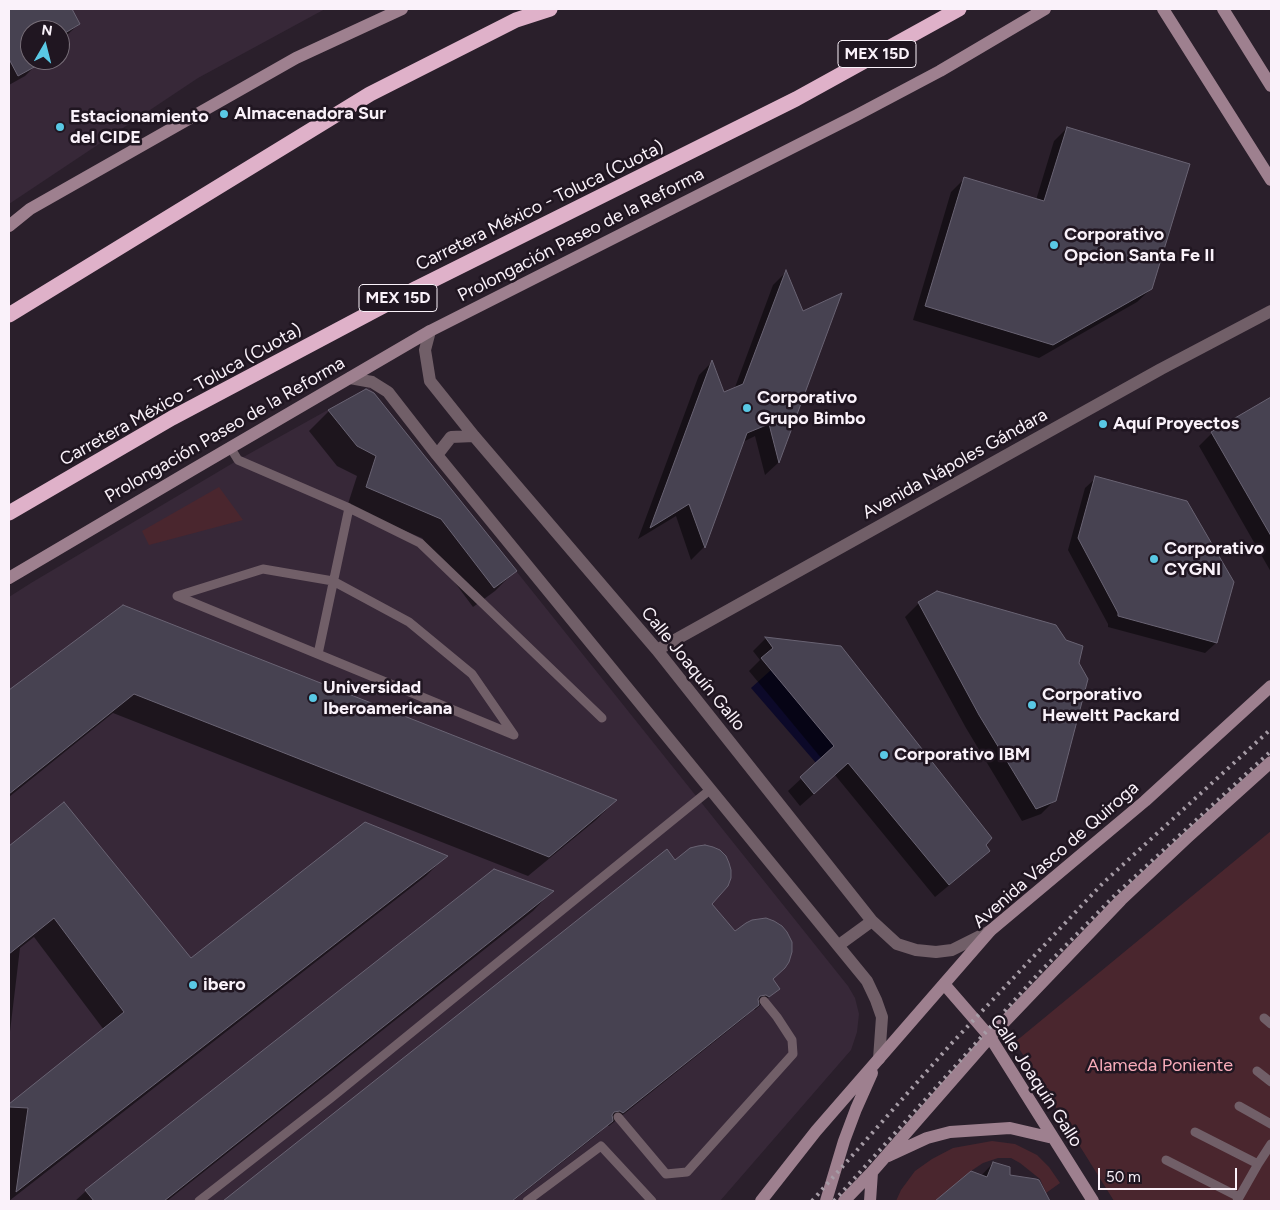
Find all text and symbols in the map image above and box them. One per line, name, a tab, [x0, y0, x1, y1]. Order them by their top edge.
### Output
north arrow	[20, 20, 70, 70]
text: N	[40, 21, 54, 40]
road number: MEX 15D	[838, 41, 916, 68]
place label: Almacenadora Sur	[234, 103, 386, 125]
place label: Estacionamiento del CIDE	[70, 106, 209, 148]
marker: Almacenadora Sur	[218, 108, 230, 120]
marker: Estacionamiento del CIDE	[54, 121, 66, 133]
street label: Carretera México - Toluca (Cuota)	[412, 136, 668, 276]
street label: Prolongación Paseo de la Reforma	[454, 163, 708, 307]
place label: Corporativo Opcion Santa Fe II	[1064, 224, 1215, 266]
marker: Corporativo Opcion Santa Fe II	[1048, 239, 1060, 251]
road number: MEX 15D	[359, 284, 437, 312]
street label: Carretera México - Toluca (Cuota)	[56, 319, 306, 471]
street label: Prolongación Paseo de la Reforma	[101, 352, 349, 508]
place label: Corporativo Grupo Bimbo	[757, 387, 866, 429]
marker: Corporativo Grupo Bimbo	[741, 402, 753, 414]
street label: Avenida Nápoles Gándara	[859, 404, 1051, 524]
place label: Aquí Proyectos	[1113, 413, 1239, 435]
marker: Aquí Proyectos	[1097, 418, 1109, 430]
place label: Corporativo CYGNI	[1164, 538, 1264, 580]
marker: Corporativo CYGNI	[1148, 553, 1160, 565]
street label: Calle Joaquín Gallo	[636, 603, 750, 735]
place label: Universidad Iberoamericana	[323, 677, 452, 720]
place label: Corporativo Heweltt Packard	[1042, 684, 1179, 726]
marker: Universidad Iberoamericana	[307, 692, 319, 704]
marker: Corporativo Heweltt Packard	[1026, 699, 1038, 711]
place label: Corporativo IBM	[894, 744, 1030, 766]
marker: Corporativo IBM	[878, 749, 890, 761]
street label: Avenida Vasco de Quiroga	[969, 777, 1143, 933]
place label: ibero	[203, 974, 246, 996]
marker: ibero	[187, 979, 199, 991]
street label: Calle Joaquín Gallo	[985, 1011, 1087, 1151]
park label: Alameda Poniente	[1087, 1055, 1233, 1077]
scale bar	[1100, 1158, 1239, 1190]
text: 50 m	[1106, 1168, 1141, 1186]

